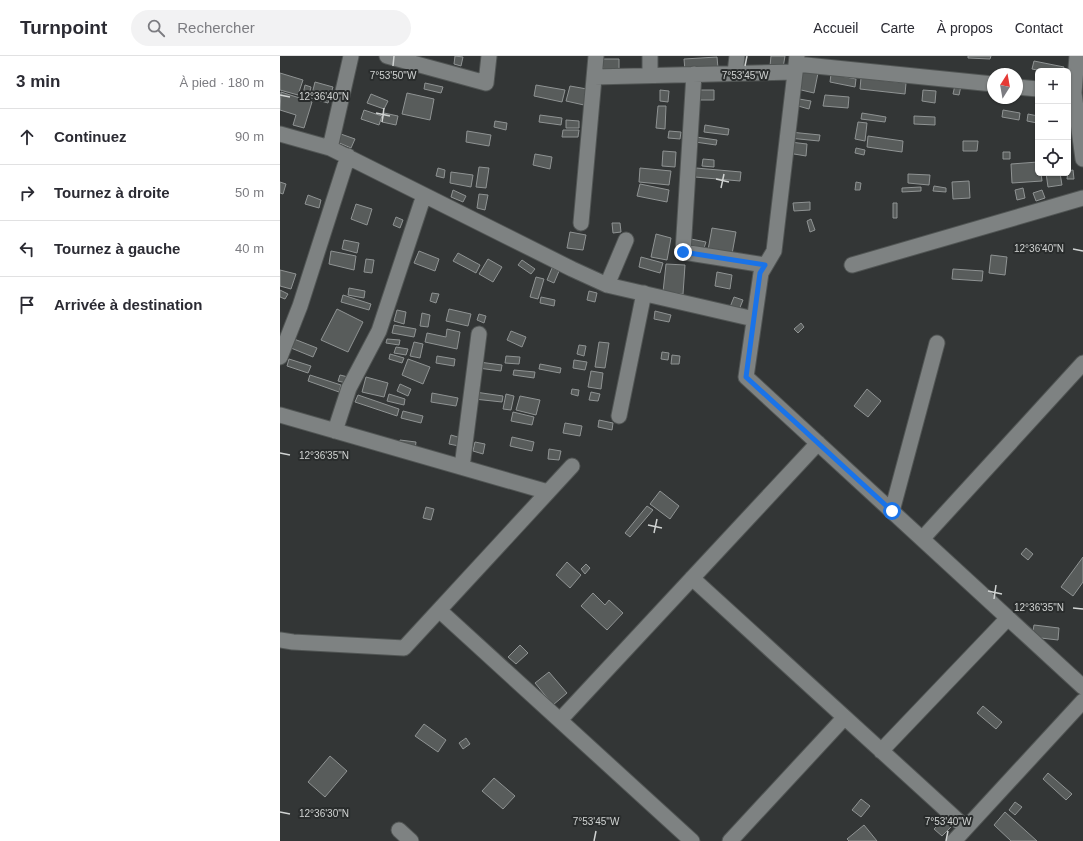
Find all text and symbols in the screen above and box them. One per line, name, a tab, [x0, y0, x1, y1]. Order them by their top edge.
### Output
search box	[131, 10, 411, 46]
text: Turnpoint	[20, 17, 107, 38]
icon: search	[145, 17, 167, 39]
text: Rechercher	[177, 19, 255, 36]
text: Accueil	[813, 20, 858, 36]
text: Carte	[880, 20, 915, 36]
text: À propos	[937, 20, 993, 36]
text: Contact	[1015, 20, 1063, 36]
north arrow	[987, 68, 1023, 104]
map controls	[1035, 68, 1071, 176]
button: +	[1035, 68, 1071, 104]
text: 7°53'50"W	[370, 70, 417, 81]
text: 7°53'45"W	[722, 70, 769, 81]
text: 3 min	[16, 72, 60, 91]
text: À pied · 180 m	[179, 75, 264, 90]
text: 12°36'40"N	[299, 91, 349, 102]
button: −	[1035, 104, 1071, 140]
icon: ahead	[16, 126, 38, 148]
text: Continuez	[54, 128, 127, 145]
text: 90 m	[235, 129, 264, 144]
button: locate	[1035, 140, 1071, 176]
icon: right	[16, 182, 38, 204]
text: Tournez à droite	[54, 184, 170, 201]
text: 50 m	[235, 185, 264, 200]
icon: left	[16, 238, 38, 260]
text: Tournez à gauche	[54, 240, 180, 257]
text: 40 m	[235, 241, 264, 256]
route end	[674, 243, 692, 261]
text: 12°36'40"N	[1014, 243, 1064, 254]
icon: arrive	[16, 294, 38, 316]
text: Arrivée à destination	[54, 296, 202, 313]
text: 12°36'35"N	[299, 450, 349, 461]
route start	[883, 502, 901, 520]
text: 12°36'35"N	[1014, 602, 1064, 613]
text: 12°36'30"N	[299, 808, 349, 819]
text: 7°53'45"W	[573, 816, 620, 827]
text: 7°53'40"W	[925, 816, 972, 827]

